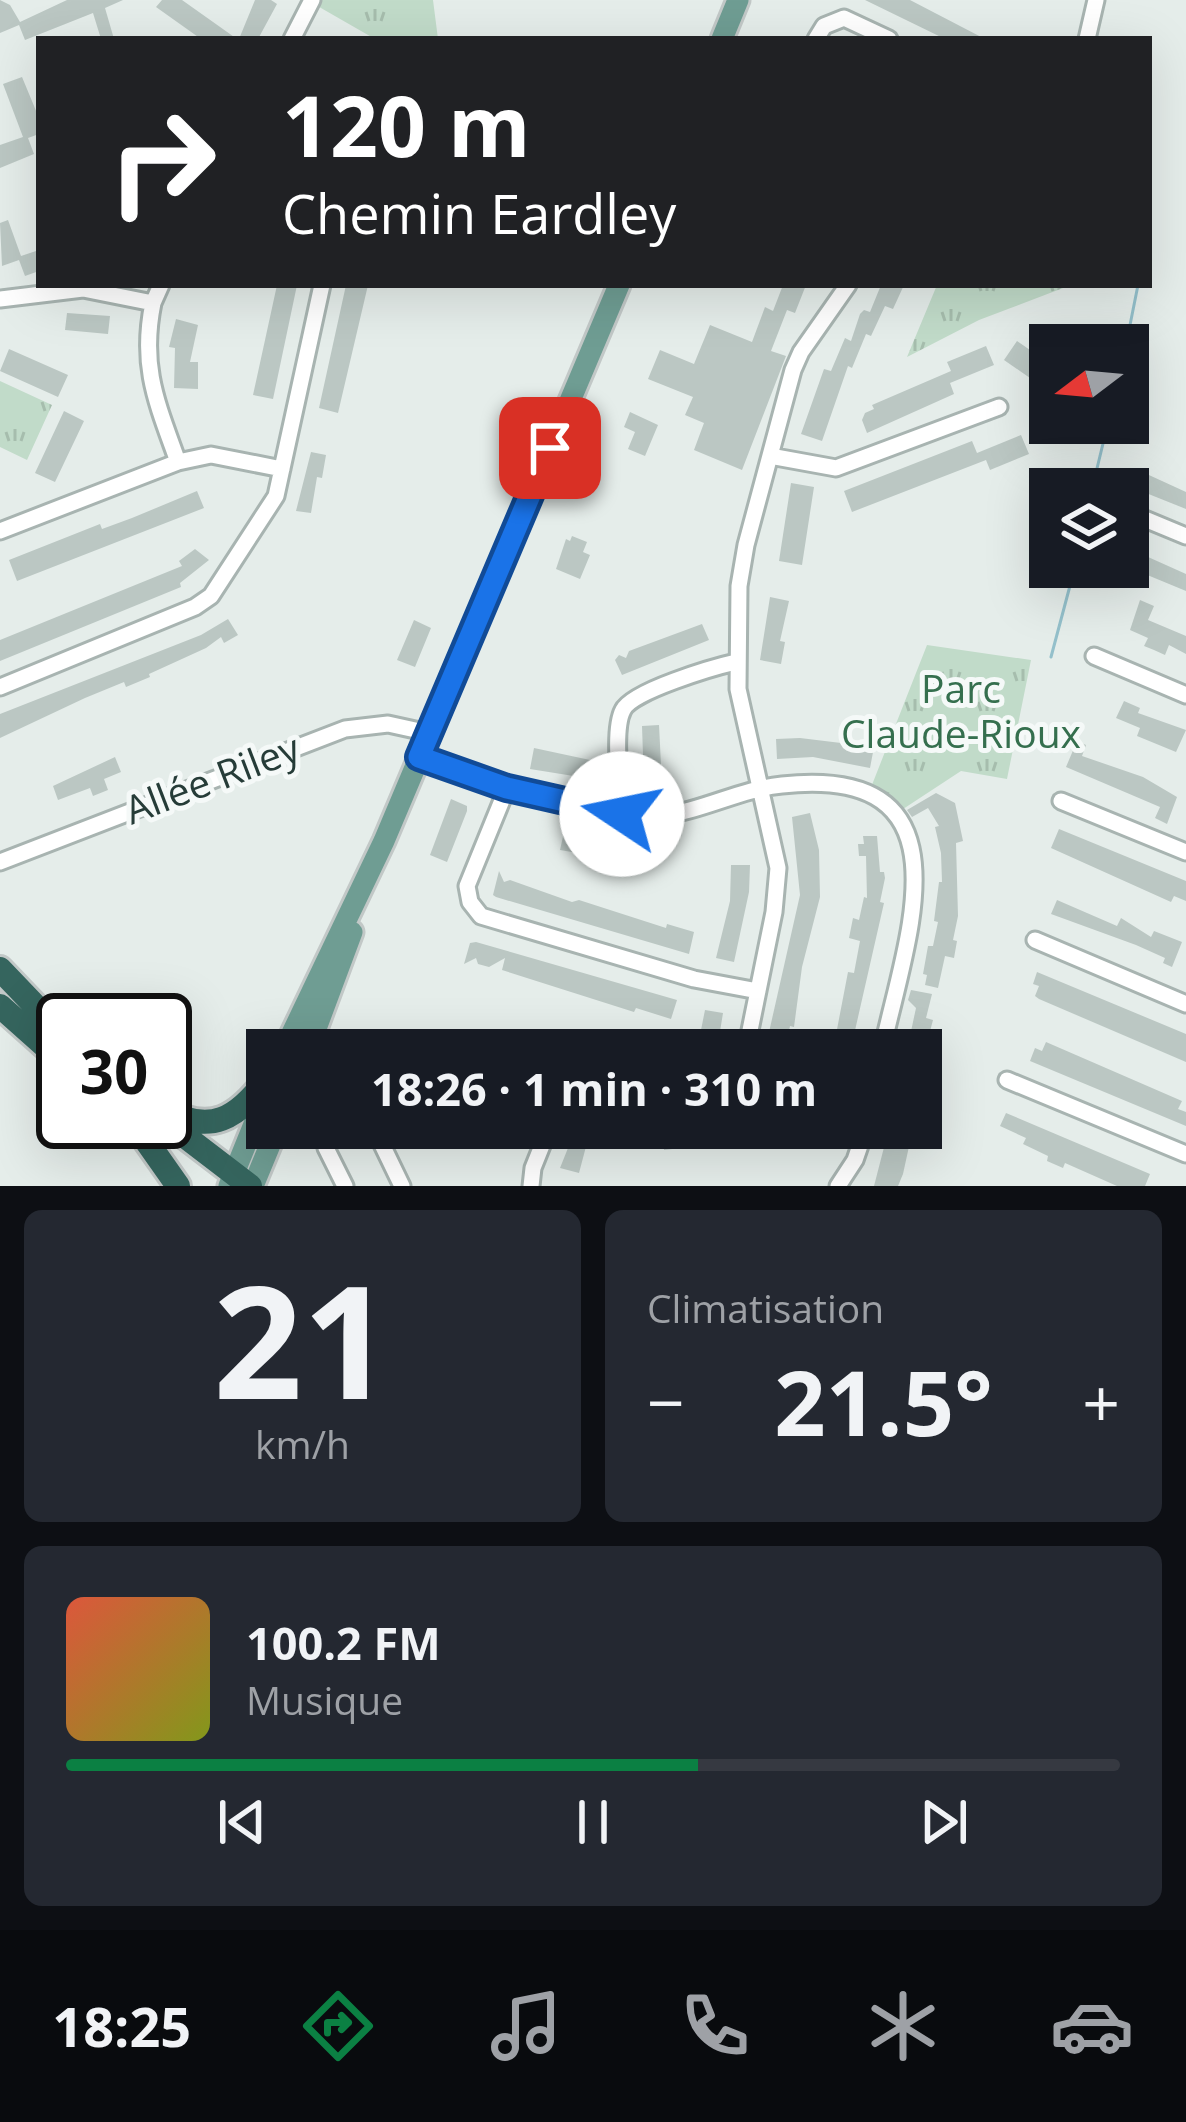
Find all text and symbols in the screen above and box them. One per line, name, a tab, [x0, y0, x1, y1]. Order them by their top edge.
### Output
text: 120 m	[282, 67, 530, 182]
icon: right	[84, 84, 240, 240]
text: Chemin Eardley	[282, 176, 676, 250]
north arrow	[1029, 324, 1149, 444]
map controls	[1029, 324, 1149, 588]
pin	[499, 397, 601, 499]
icon: arrive	[517, 415, 583, 481]
button: layers	[1029, 468, 1149, 588]
park label: Parc Claude-Rioux	[841, 661, 1081, 759]
street label: Allée Riley	[116, 720, 307, 835]
position arrow	[559, 751, 685, 877]
speed limit sign: 30	[36, 993, 192, 1149]
text: 18:26 · 1 min · 310 m	[371, 1058, 817, 1119]
text: 21	[213, 1232, 392, 1445]
text: Climatisation	[647, 1281, 884, 1334]
text: 21.5°	[774, 1340, 993, 1462]
text: −	[647, 1356, 685, 1446]
text: +	[1082, 1356, 1120, 1446]
text: km/h	[255, 1417, 350, 1470]
text: 100.2 FM	[246, 1612, 441, 1673]
text: Musique	[246, 1673, 403, 1726]
icon: previous	[209, 1789, 275, 1855]
icon: pause	[560, 1789, 626, 1855]
icon: next	[911, 1789, 977, 1855]
icon: directions	[296, 1984, 380, 2068]
icon: music	[484, 1984, 568, 2068]
icon: phone	[673, 1984, 757, 2068]
icon: climate	[861, 1984, 945, 2068]
icon: car	[1050, 1984, 1134, 2068]
text: 18:25	[52, 1989, 191, 2063]

